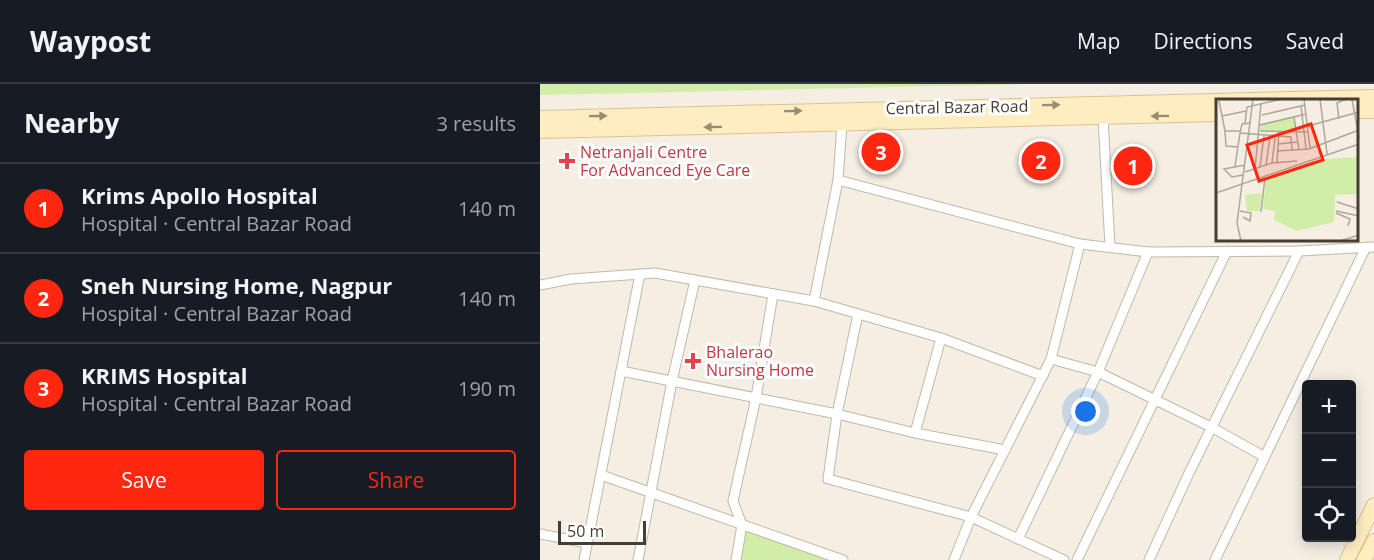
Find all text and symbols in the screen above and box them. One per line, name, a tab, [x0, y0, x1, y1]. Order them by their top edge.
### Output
text: Waypost	[30, 22, 151, 60]
text: Map	[1077, 27, 1120, 55]
text: Directions	[1153, 27, 1253, 55]
text: Saved	[1286, 27, 1344, 55]
street label: Central Bazar Road	[885, 95, 1029, 119]
inset map	[1216, 99, 1359, 242]
one-way arrow	[1042, 100, 1061, 109]
text: Nearby	[24, 105, 119, 141]
one-way arrow	[784, 106, 803, 116]
text: 3 results	[436, 110, 516, 137]
one-way arrow	[589, 111, 608, 121]
one-way arrow	[1150, 111, 1169, 121]
one-way arrow	[703, 122, 722, 132]
pin: 3	[862, 130, 900, 174]
pin: 2	[1022, 138, 1060, 184]
place label: Netranjali Centre For Advanced Eye Care	[580, 141, 750, 181]
pin: 1	[1114, 144, 1152, 188]
marker: Netranjali Centre For Advanced Eye Care	[558, 152, 576, 170]
text: Krims Apollo Hospital	[81, 180, 318, 210]
text: 1	[38, 195, 49, 222]
text: 140 m	[458, 195, 516, 222]
text: Hospital · Central Bazar Road	[81, 210, 352, 237]
text: Sneh Nursing Home, Nagpur	[81, 270, 392, 300]
text: 2	[38, 285, 49, 312]
text: 140 m	[458, 285, 516, 312]
text: Hospital · Central Bazar Road	[81, 300, 352, 327]
place label: Bhalerao Nursing Home	[706, 341, 814, 381]
marker: Bhalerao Nursing Home	[684, 352, 702, 370]
text: KRIMS Hospital	[81, 360, 248, 390]
text: 3	[38, 375, 49, 402]
text: 190 m	[458, 375, 516, 402]
map controls	[1302, 380, 1356, 542]
button: +	[1302, 380, 1356, 434]
text: Hospital · Central Bazar Road	[81, 390, 352, 417]
your location	[1071, 397, 1100, 426]
button: −	[1302, 434, 1356, 488]
button: Save	[24, 450, 264, 510]
button: Share	[276, 450, 516, 510]
button: locate	[1302, 488, 1356, 542]
scale bar	[558, 518, 646, 546]
text: 50 m	[567, 520, 604, 542]

